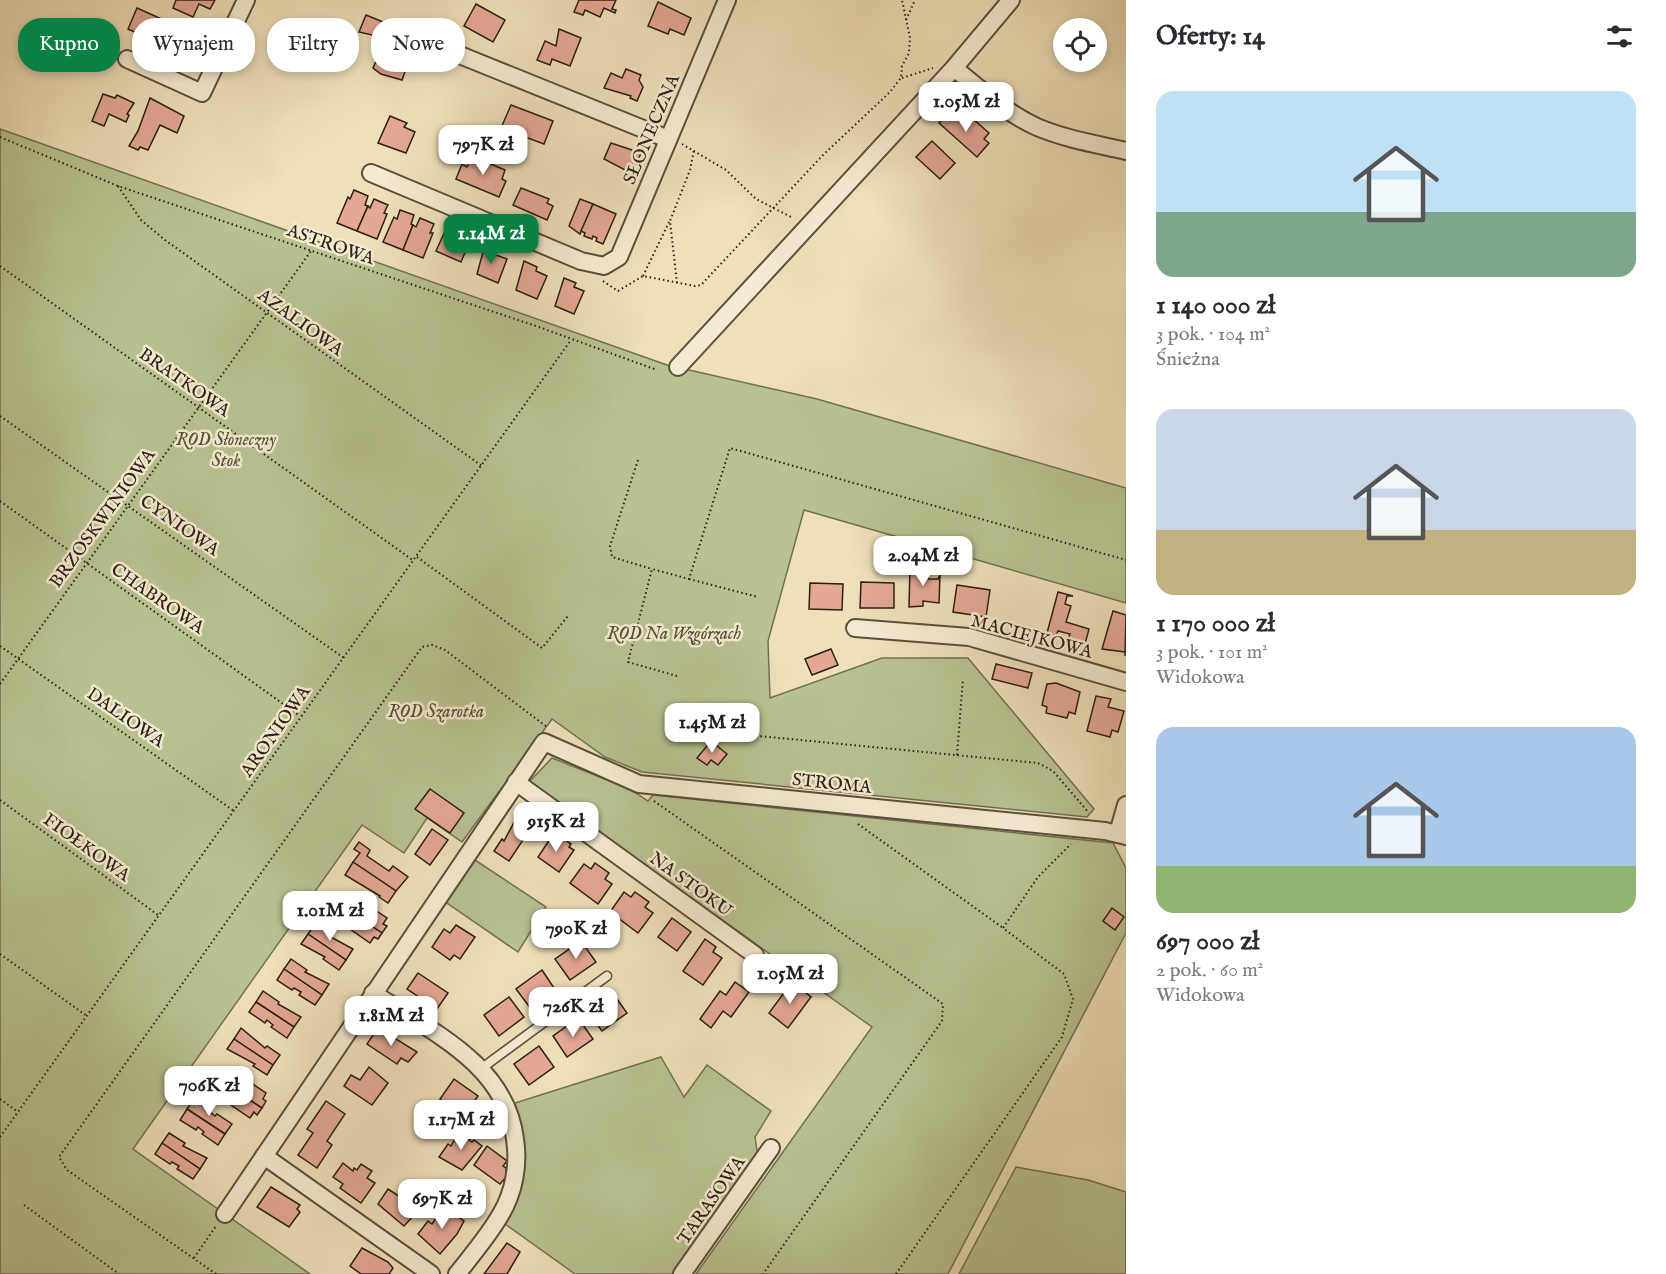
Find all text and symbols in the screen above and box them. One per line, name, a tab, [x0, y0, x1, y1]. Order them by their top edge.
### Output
chip: Kupno	[18, 18, 120, 72]
chip: Wynajem	[132, 18, 255, 72]
chip: Filtry	[267, 18, 359, 72]
chip: Nowe	[371, 18, 465, 72]
map controls	[1053, 18, 1107, 72]
button: locate	[1053, 18, 1107, 72]
text: Oferty: 14	[1156, 20, 1265, 53]
icon: filters	[1603, 20, 1636, 53]
street label: SŁONECZNA	[619, 70, 686, 188]
pin: 1.05M zł	[904, 82, 1028, 133]
text: 1.05M zł	[933, 89, 999, 114]
pin: 797K zł	[428, 125, 538, 176]
icon: home	[1342, 130, 1450, 238]
text: 797K zł	[452, 132, 514, 157]
pin: 1.14M zł	[429, 214, 553, 265]
street label: ASTROWA	[283, 219, 378, 271]
text: 1.14M zł	[458, 221, 524, 246]
street label: AZALIOWA	[252, 284, 348, 363]
text: 1 140 000 zł	[1156, 289, 1275, 322]
text: 3 pok. · 104 m²	[1156, 322, 1270, 347]
street label: BRATKOWA	[134, 343, 235, 424]
text: Śnieżna	[1156, 347, 1220, 372]
park label: ROD Słoneczny Stok	[176, 429, 276, 473]
street label: BRZOSKWINIOWA	[45, 444, 162, 593]
icon: home	[1342, 448, 1450, 556]
street label: CYNIOWA	[135, 490, 224, 562]
pin: 2.04M zł	[861, 536, 985, 587]
text: 2.04M zł	[887, 543, 959, 568]
street label: CHABROWA	[106, 559, 209, 640]
text: 1 170 000 zł	[1156, 607, 1275, 640]
street label: MACIEJKOWA	[968, 610, 1096, 665]
park label: ROD Na Wzgórzach	[607, 623, 742, 646]
text: 3 pok. · 101 m²	[1156, 640, 1268, 665]
text: Widokowa	[1156, 665, 1245, 690]
street label: ARONIOWA	[236, 681, 317, 783]
street label: DALIOWA	[82, 683, 169, 754]
park label: ROD Szarotka	[388, 701, 484, 724]
pin: 1.45M zł	[650, 703, 774, 754]
text: 1.45M zł	[679, 710, 745, 735]
icon: home	[1342, 766, 1450, 874]
street label: STROMA	[791, 769, 873, 800]
pin: 915K zł	[501, 802, 611, 853]
street label: FIOŁKOWA	[38, 809, 135, 888]
text: 915K zł	[528, 809, 584, 834]
street label: NA STOKU	[644, 848, 736, 923]
pin: 1.01M zł	[268, 891, 392, 942]
text: 1.01M zł	[297, 898, 363, 923]
pin: 790K zł	[521, 909, 631, 960]
text: 790K zł	[545, 916, 607, 941]
text: 697 000 zł	[1156, 925, 1259, 958]
pin: 1.05M zł	[728, 954, 852, 1005]
text: 2 pok. · 60 m²	[1156, 958, 1263, 983]
text: 1.05M zł	[757, 961, 823, 986]
text: Widokowa	[1156, 983, 1245, 1008]
pin: 726K zł	[518, 987, 628, 1038]
text: 726K zł	[543, 994, 603, 1019]
pin: 1.81M zł	[329, 996, 453, 1047]
text: 1.81M zł	[359, 1003, 423, 1028]
pin: 706K zł	[154, 1066, 264, 1117]
text: 706K zł	[178, 1073, 240, 1098]
pin: 1.17M zł	[399, 1100, 523, 1151]
text: 1.17M zł	[428, 1107, 494, 1132]
street label: TARASOWA	[673, 1151, 752, 1250]
pin: 697K zł	[387, 1179, 497, 1230]
text: 697K zł	[412, 1186, 472, 1211]

